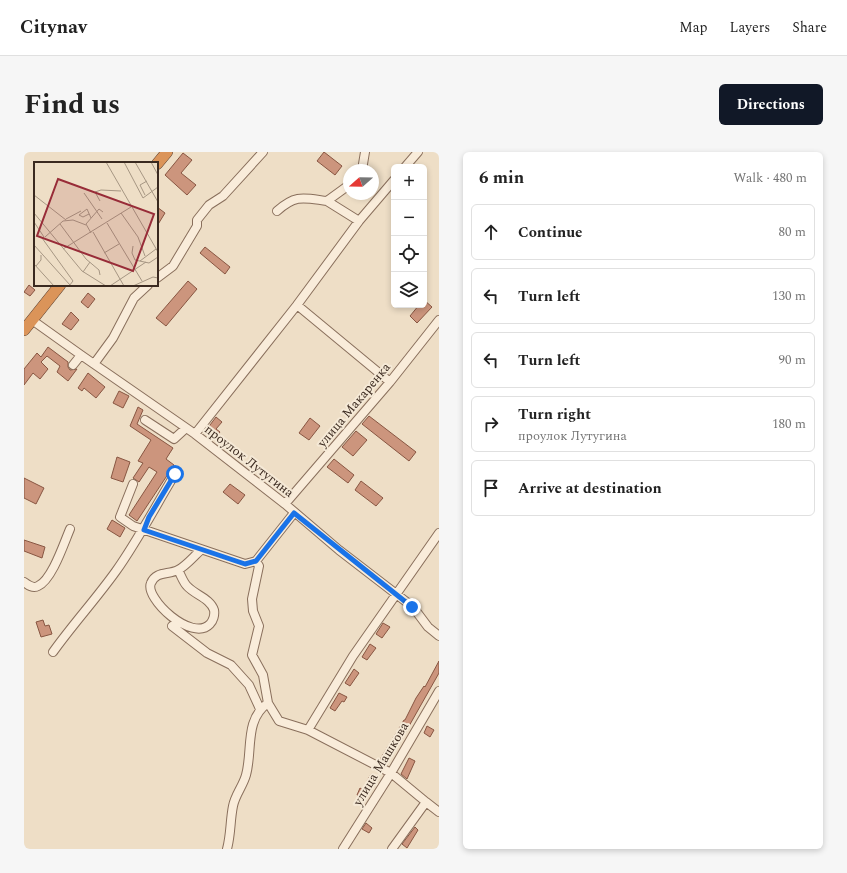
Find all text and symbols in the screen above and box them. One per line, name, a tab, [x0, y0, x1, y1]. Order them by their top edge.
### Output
text: Citynav	[20, 13, 87, 42]
text: Map	[679, 17, 708, 38]
text: Layers	[730, 17, 770, 38]
text: Share	[792, 17, 827, 38]
text: Find us	[24, 83, 120, 126]
button: Directions	[719, 84, 823, 125]
inset map	[34, 162, 158, 286]
north arrow	[343, 164, 379, 200]
map controls	[391, 164, 427, 308]
button: +	[391, 164, 427, 200]
text: 6 min	[479, 165, 524, 191]
text: Walk · 480 m	[733, 168, 807, 188]
button: −	[391, 200, 427, 236]
icon: ahead	[480, 221, 502, 243]
text: Continue	[518, 221, 583, 244]
text: 80 m	[779, 222, 806, 242]
button: locate	[391, 236, 427, 272]
button: layers	[391, 272, 427, 308]
icon: left	[480, 285, 502, 307]
text: Turn left	[518, 285, 580, 308]
text: 130 m	[772, 286, 806, 306]
icon: left	[480, 349, 502, 371]
text: Turn left	[518, 349, 580, 372]
text: 90 m	[779, 350, 806, 370]
street label: улица Макаренка	[312, 358, 396, 453]
text: Turn right	[518, 403, 591, 426]
icon: right	[480, 413, 502, 435]
text: 180 m	[772, 414, 806, 434]
street label: проулок Лутугина	[200, 420, 299, 503]
text: проулок Лутугина	[518, 426, 627, 446]
route start	[166, 465, 184, 483]
icon: arrive	[480, 477, 502, 499]
text: Arrive at destination	[518, 477, 662, 500]
route end	[403, 598, 421, 616]
street label: улица Машкова	[348, 718, 414, 811]

